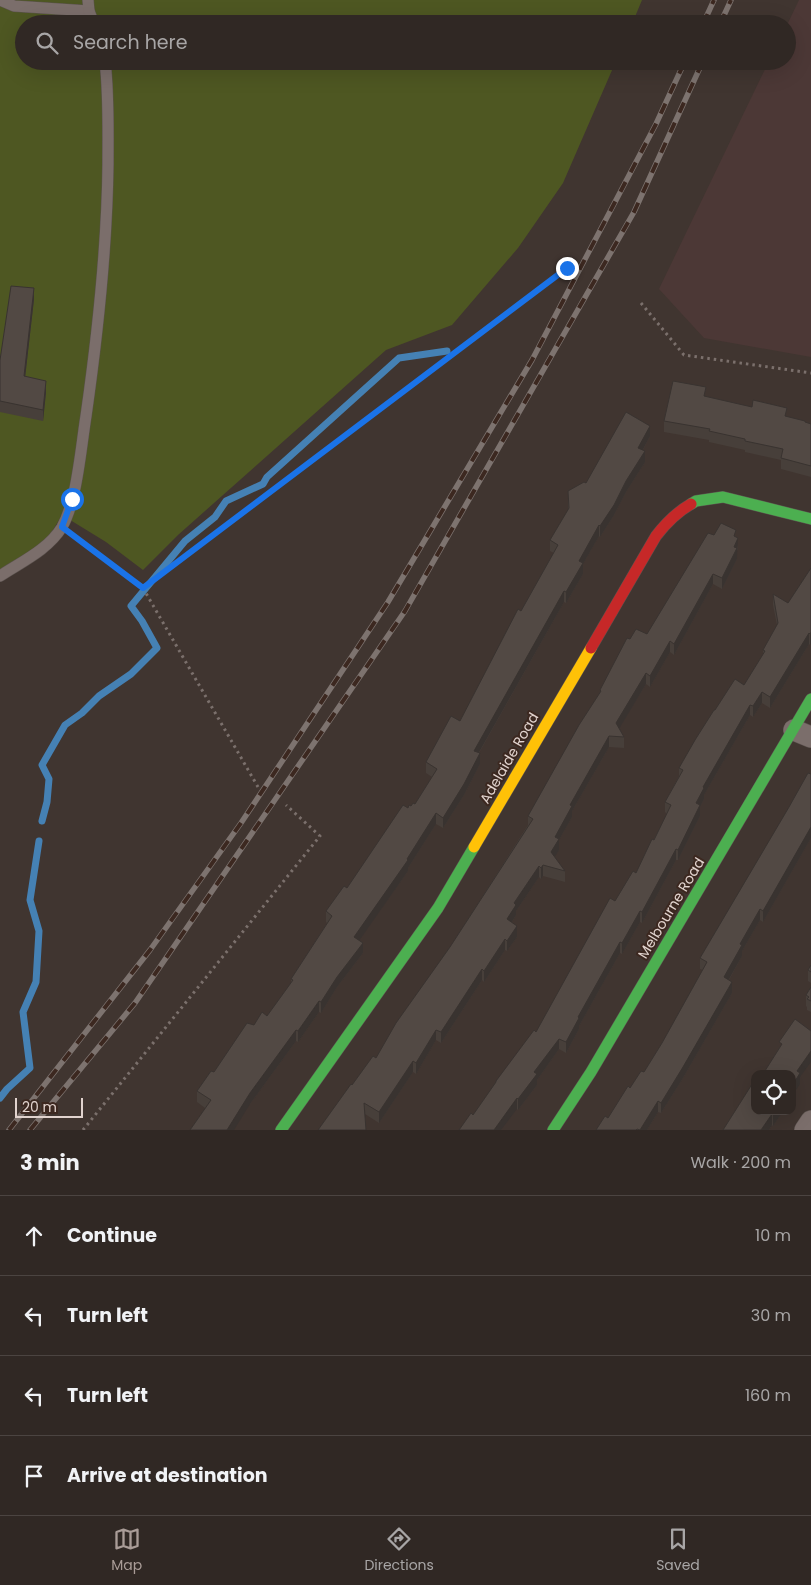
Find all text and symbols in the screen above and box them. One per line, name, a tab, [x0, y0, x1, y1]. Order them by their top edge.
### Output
search box	[15, 15, 796, 70]
icon: search	[33, 29, 61, 57]
text: Search here	[73, 29, 187, 56]
route end	[556, 257, 579, 280]
route start	[61, 488, 84, 511]
street label: Adelaide Road	[475, 709, 543, 807]
street label: Melbourne Road	[633, 854, 709, 962]
map controls	[751, 1070, 796, 1115]
button: locate	[751, 1070, 796, 1115]
scale bar	[15, 1095, 82, 1118]
text: 20 m	[22, 1097, 57, 1117]
text: 3 min	[20, 1148, 80, 1177]
text: Walk · 200 m	[690, 1151, 791, 1174]
icon: ahead	[20, 1222, 48, 1250]
text: Continue	[67, 1222, 157, 1249]
text: 10 m	[755, 1224, 791, 1247]
icon: left	[20, 1302, 48, 1330]
text: Turn left	[67, 1302, 148, 1329]
text: 30 m	[751, 1304, 791, 1327]
icon: left	[20, 1382, 48, 1410]
text: Turn left	[67, 1382, 148, 1409]
text: 160 m	[745, 1384, 791, 1407]
icon: arrive	[20, 1462, 48, 1490]
text: Arrive at destination	[67, 1462, 268, 1489]
tab: Map	[111, 1525, 142, 1576]
tab: Directions	[364, 1525, 434, 1576]
tab: Saved	[656, 1525, 700, 1576]

